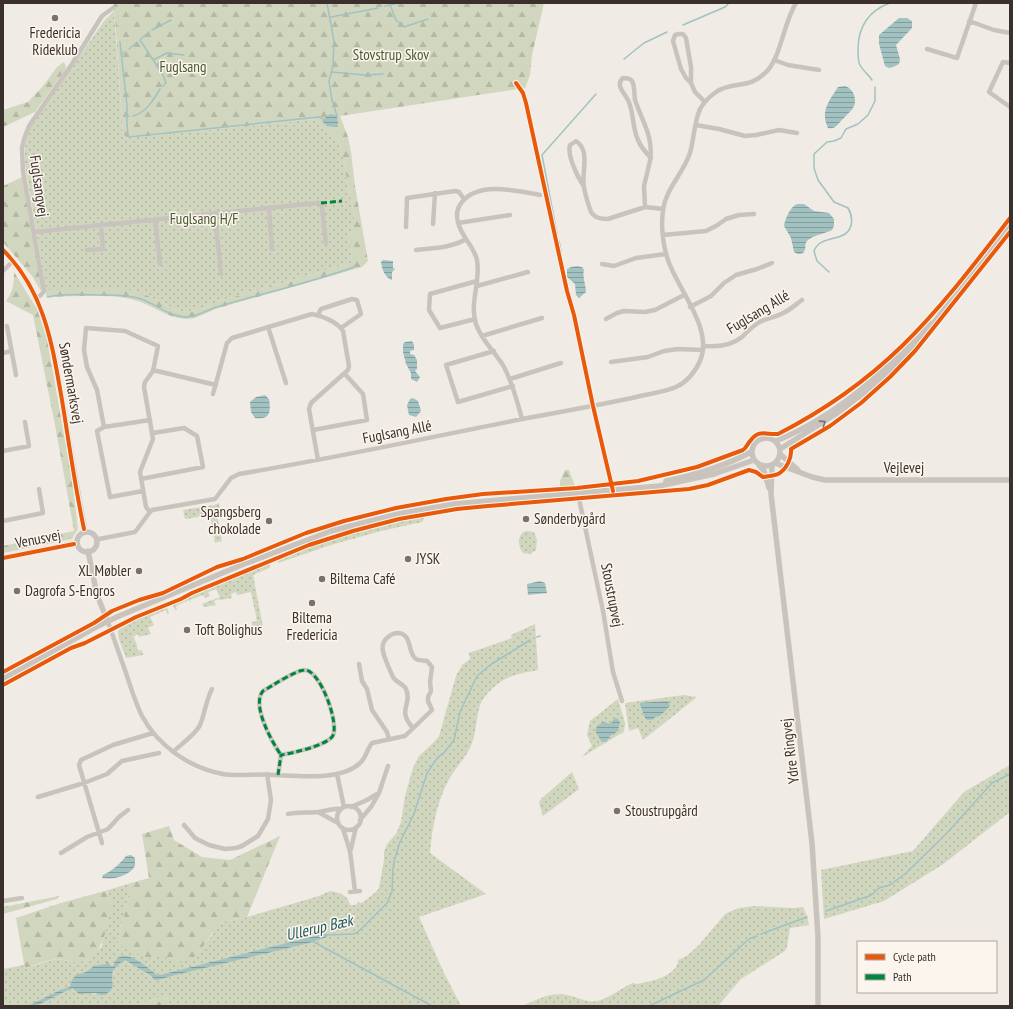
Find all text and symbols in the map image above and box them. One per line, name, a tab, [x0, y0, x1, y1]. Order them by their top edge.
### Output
marker: Fredericia Rideklub	[50, 13, 60, 23]
place label: Fredericia Rideklub	[29, 23, 81, 59]
park label: Stovstrup Skov	[353, 45, 429, 64]
park label: Fuglsang	[160, 57, 206, 76]
street label: Fuglsangvej	[26, 154, 53, 218]
park label: Fuglsang H/F	[170, 209, 238, 228]
street label: Fuglsang Allé	[723, 285, 793, 338]
street label: Søndermarksvej	[55, 341, 88, 425]
street label: Fuglsang Allé	[361, 416, 433, 448]
one-way arrow	[818, 421, 825, 428]
street label: Vejlevej	[883, 458, 924, 477]
place label: Spangsberg chokolade	[201, 502, 261, 538]
place label: Sønderbygård	[534, 509, 605, 528]
marker: Sønderbygård	[521, 514, 531, 524]
marker: Spangsberg chokolade	[264, 516, 274, 526]
street label: Venusvej	[13, 525, 62, 552]
place label: JYSK	[415, 549, 441, 568]
marker: JYSK	[403, 554, 413, 564]
place label: XL Møbler	[78, 561, 132, 580]
street label: Stoustrupvej	[597, 561, 628, 629]
marker: XL Møbler	[134, 566, 144, 576]
place label: Biltema Café	[330, 569, 396, 588]
marker: Biltema Café	[317, 574, 327, 584]
place label: Dagrofa S-Engros	[25, 581, 115, 600]
marker: Dagrofa S-Engros	[12, 586, 22, 596]
marker: Biltema Fredericia	[307, 598, 317, 608]
place label: Biltema Fredericia	[286, 608, 338, 644]
place label: Toft Bolighus	[195, 620, 262, 639]
marker: Toft Bolighus	[182, 625, 192, 635]
street label: Ydre Ringvej	[776, 717, 803, 785]
place label: Stoustrupgård	[625, 801, 698, 820]
marker: Stoustrupgård	[612, 806, 622, 816]
water label: Ullerup Bæk	[284, 909, 356, 944]
legend	[857, 941, 997, 993]
text: Cycle path	[893, 949, 936, 964]
text: Path	[893, 969, 911, 984]

